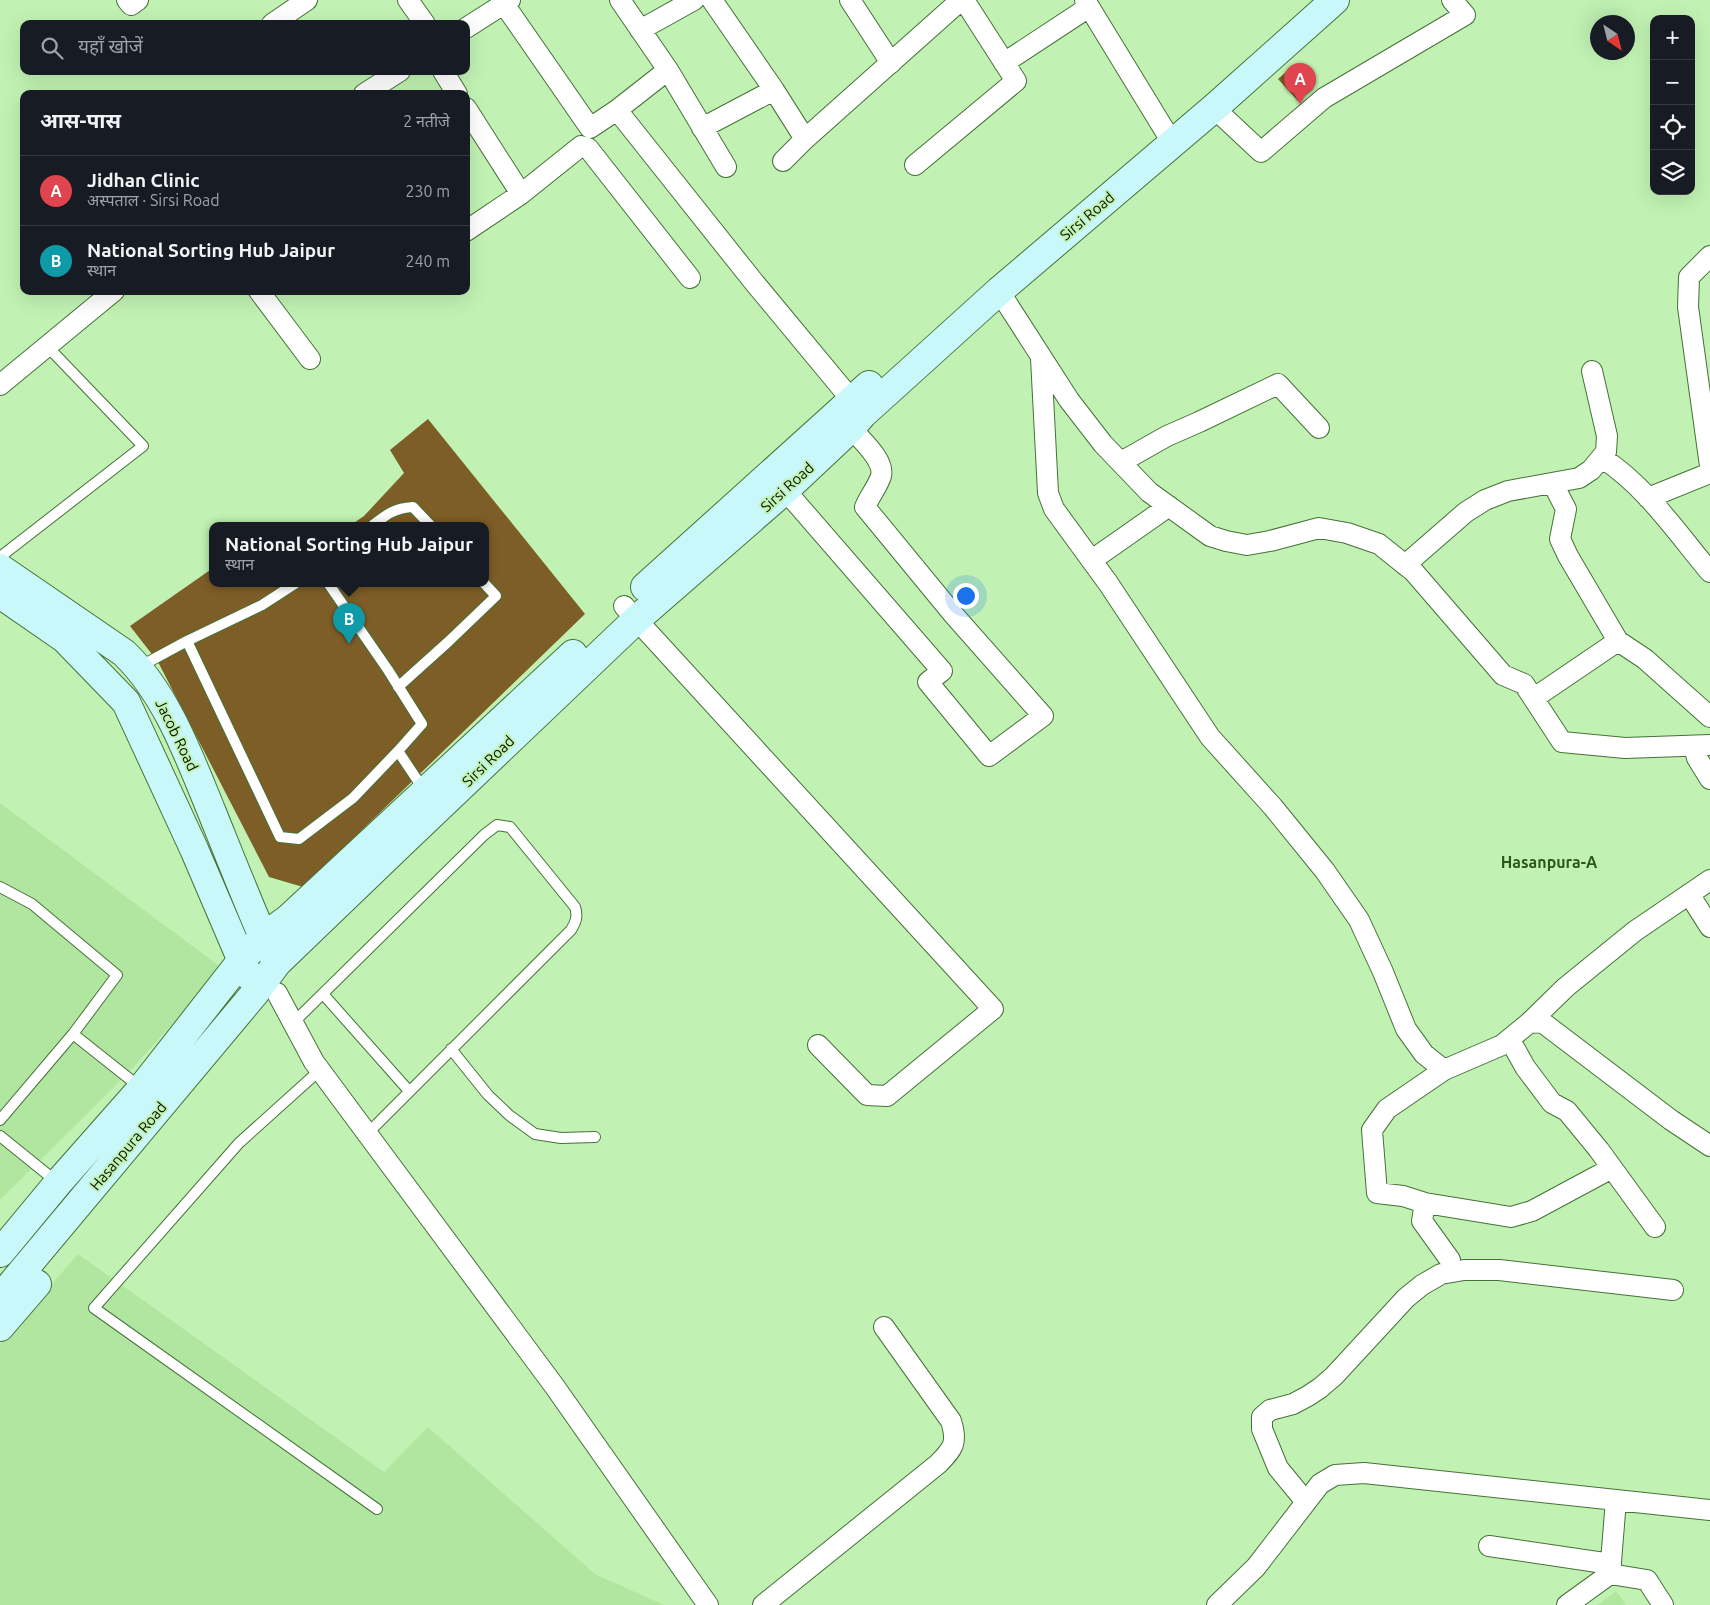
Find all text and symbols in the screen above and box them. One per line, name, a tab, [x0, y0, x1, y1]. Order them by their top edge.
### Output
north arrow	[1590, 15, 1635, 60]
map controls	[1650, 15, 1695, 195]
button: +	[1650, 15, 1695, 60]
search box	[20, 20, 470, 75]
icon: search	[38, 34, 66, 62]
text: यहाँ खोजें	[78, 35, 143, 57]
button: −	[1650, 60, 1695, 105]
pin: A	[1284, 63, 1316, 104]
button: locate	[1650, 105, 1695, 150]
text: आस-पास	[40, 108, 121, 132]
text: 2 नतीजे	[403, 112, 450, 130]
button: layers	[1650, 150, 1695, 195]
text: Jidhan Clinic	[87, 169, 200, 191]
text: A	[50, 182, 62, 200]
text: 230 m	[405, 182, 450, 200]
street label: Sirsi Road	[1057, 188, 1117, 244]
text: अस्पताल · Sirsi Road	[87, 191, 220, 209]
text: National Sorting Hub Jaipur	[87, 239, 335, 261]
text: B	[51, 252, 61, 270]
text: 240 m	[405, 252, 450, 270]
text: स्थान	[87, 261, 116, 279]
street label: Sirsi Road	[757, 459, 817, 515]
popup	[209, 522, 489, 587]
text: National Sorting Hub Jaipur	[225, 533, 473, 555]
text: स्थान	[225, 555, 254, 573]
your location	[953, 583, 979, 609]
pin: B	[333, 603, 365, 644]
street label: Jacob Road	[152, 696, 202, 774]
street label: Sirsi Road	[459, 732, 517, 790]
district label: Hasanpura-A	[1501, 853, 1598, 871]
street label: Hasanpura Road	[86, 1099, 170, 1193]

